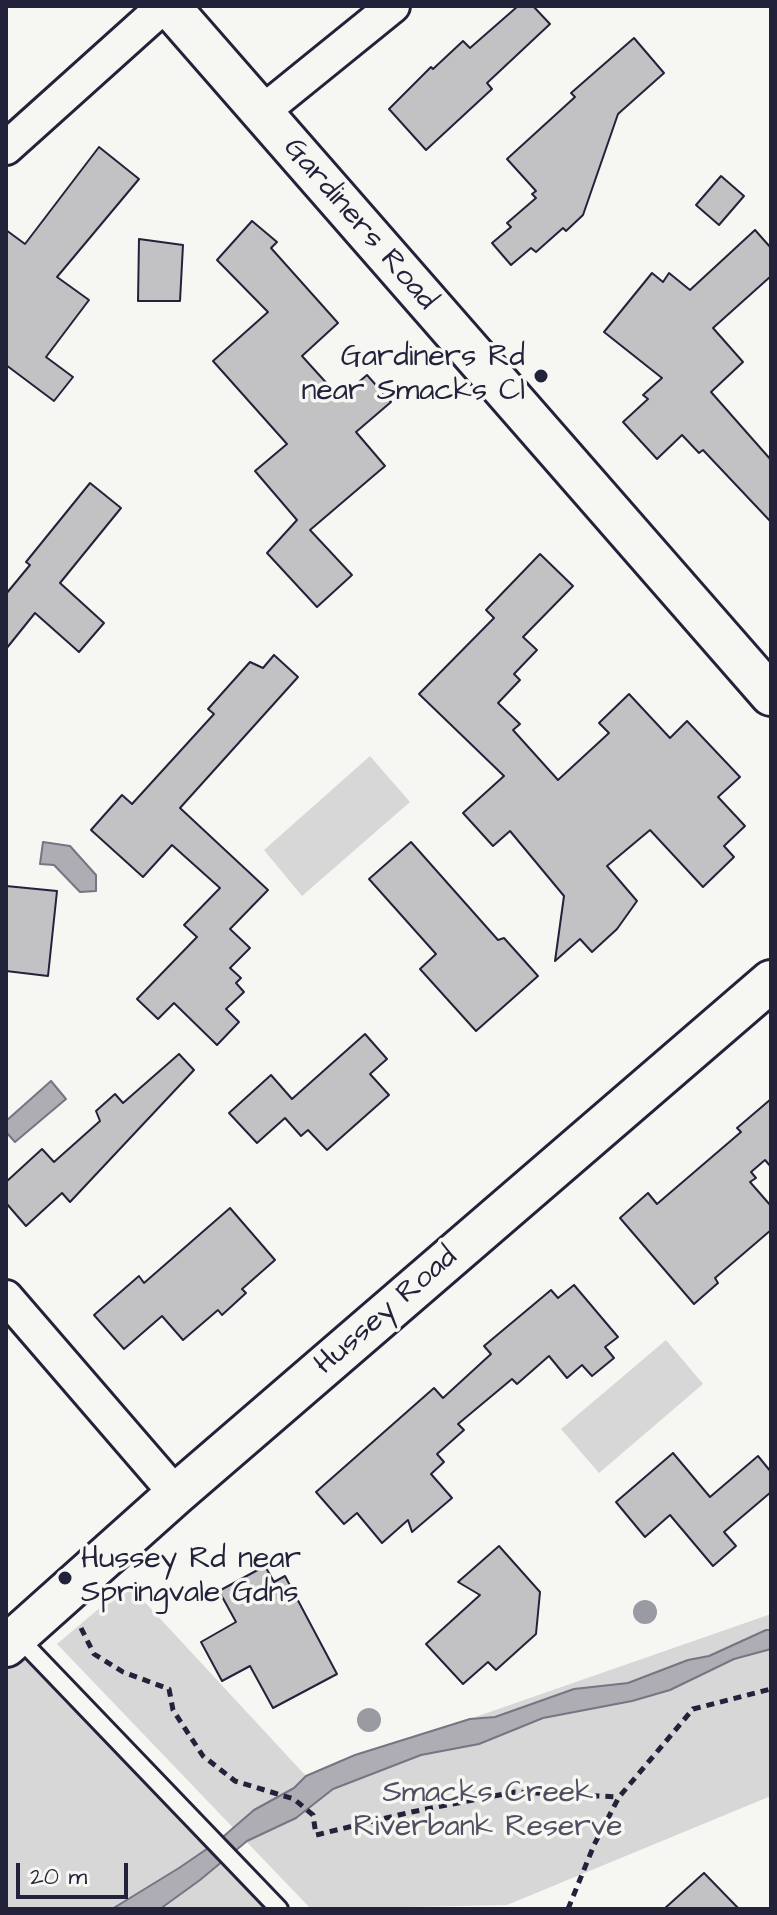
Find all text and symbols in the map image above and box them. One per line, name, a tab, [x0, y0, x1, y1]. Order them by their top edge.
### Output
street label: Gardiners Road	[274, 132, 444, 318]
place label: Gardiners Rd near Smacks Cl	[302, 341, 525, 412]
marker: Gardiners Rd near Smacks Cl	[532, 367, 550, 385]
street label: Hussey Road	[308, 1240, 466, 1384]
place label: Hussey Rd near Springvale Gdns	[81, 1543, 301, 1614]
marker: Hussey Rd near Springvale Gdns	[56, 1569, 74, 1587]
park label: Smacks Creek Riverbank Reserve	[353, 1777, 623, 1848]
scale bar	[20, 1847, 132, 1897]
text: 20 m	[30, 1860, 87, 1894]

